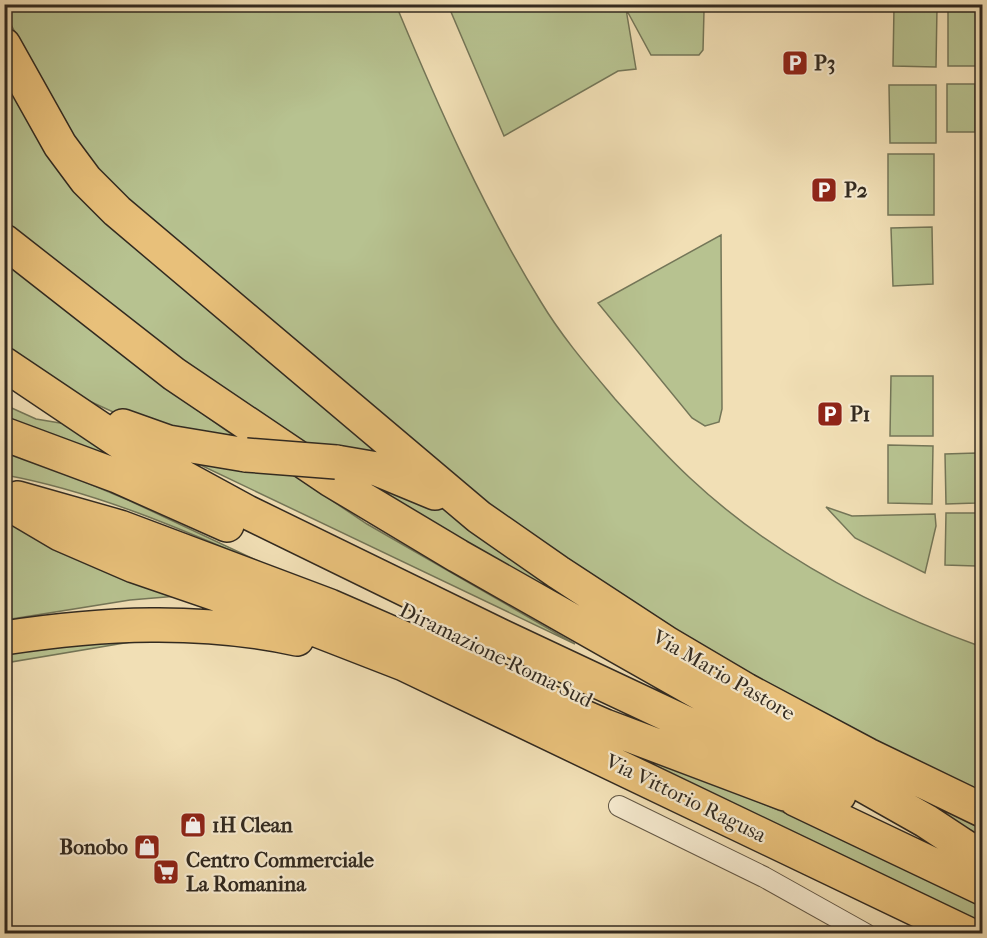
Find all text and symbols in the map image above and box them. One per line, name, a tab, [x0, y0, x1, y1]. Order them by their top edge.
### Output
parking icon: P3	[780, 48, 810, 78]
place label: P3	[814, 51, 835, 75]
parking icon: P2	[809, 175, 839, 205]
place label: P2	[844, 178, 868, 202]
parking icon: P1	[815, 399, 845, 429]
place label: P1	[850, 402, 870, 426]
street label: Diramazione Roma Sud	[395, 598, 597, 713]
street label: Via Mario Pastore	[648, 624, 799, 725]
street label: Via Vittorio Ragusa	[601, 748, 770, 847]
shop icon: 1H Clean	[178, 810, 208, 840]
place label: 1H Clean	[212, 813, 293, 837]
shop icon: Bonobo	[132, 832, 162, 862]
place label: Bonobo	[60, 835, 128, 859]
place label: Centro Commerciale La Romanina	[186, 848, 375, 896]
supermarket icon: Centro Commerciale La Romanina	[151, 857, 181, 887]

